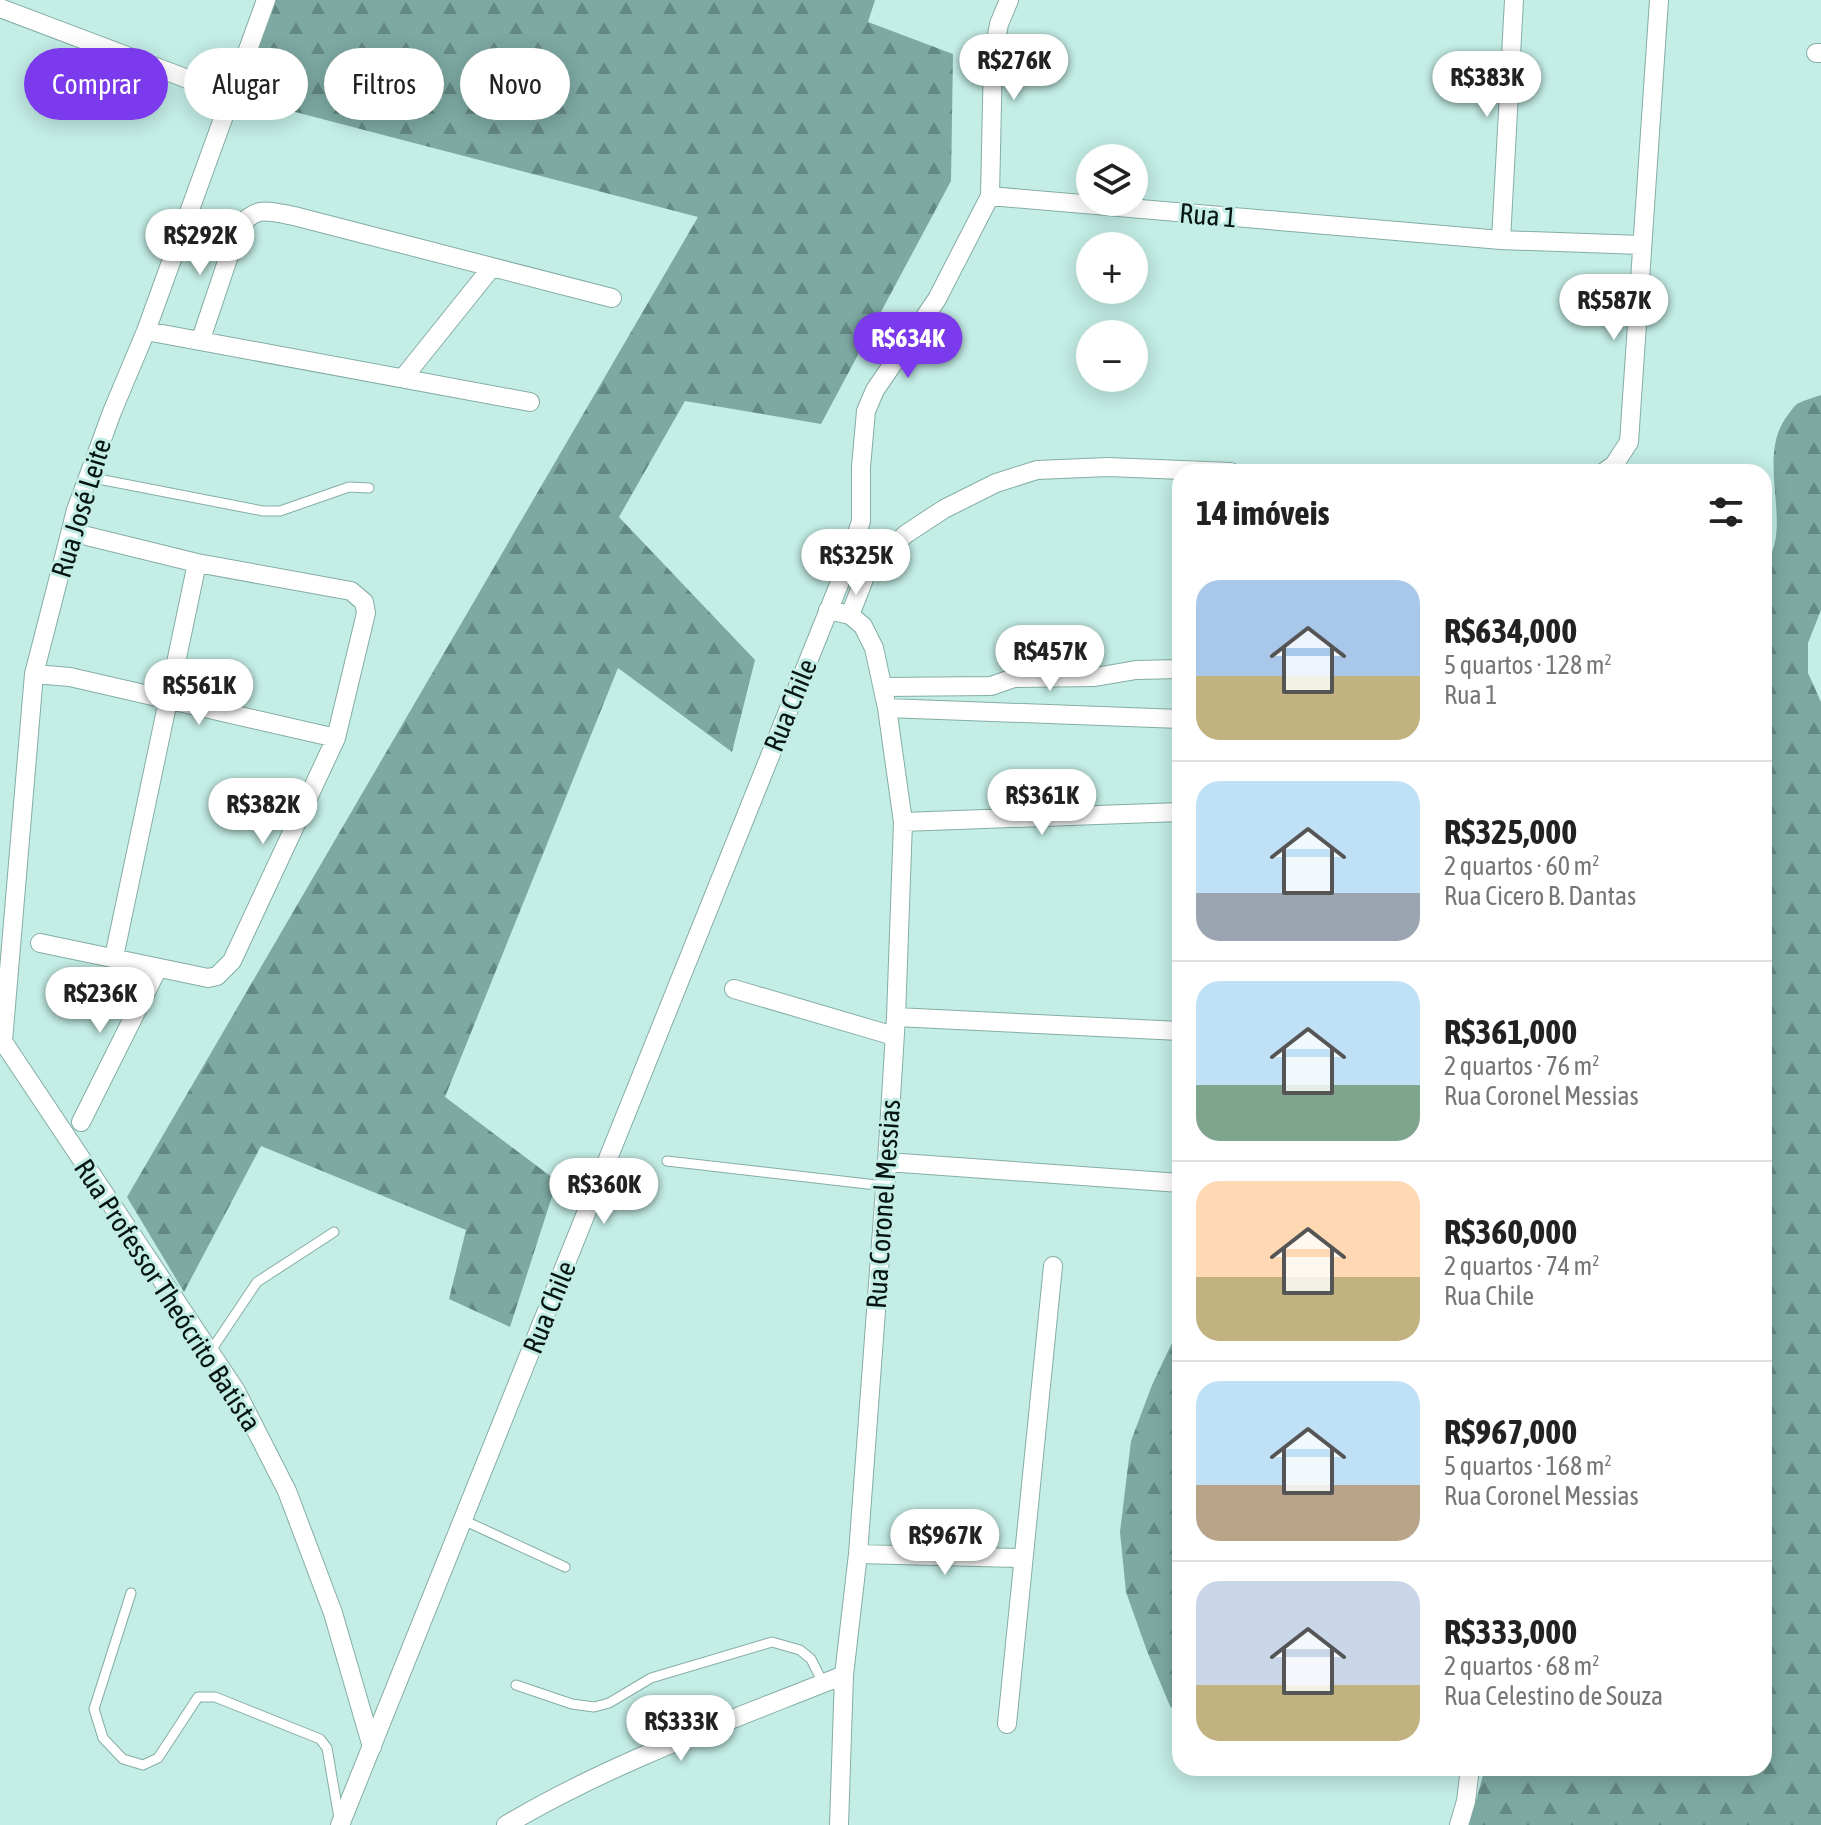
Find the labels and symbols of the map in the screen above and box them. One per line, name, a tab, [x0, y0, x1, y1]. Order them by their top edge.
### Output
pin: R$276K	[949, 34, 1079, 102]
pin: R$383K	[1422, 51, 1552, 119]
street label: Rua 1	[1178, 197, 1238, 233]
pin: R$292K	[135, 209, 265, 277]
pin: R$587K	[1549, 274, 1679, 342]
pin: R$634K	[843, 312, 973, 380]
street label: Rua José Leite	[45, 435, 117, 581]
pin: R$325K	[791, 529, 921, 597]
pin: R$457K	[985, 625, 1115, 693]
street label: Rua Chile	[757, 654, 823, 756]
pin: R$561K	[134, 659, 264, 727]
pin: R$361K	[977, 769, 1107, 837]
pin: R$382K	[198, 778, 328, 846]
pin: R$236K	[35, 967, 165, 1035]
street label: Rua Coronel Messias	[860, 1098, 906, 1310]
street label: Rua Professor Theócrito Batista	[68, 1153, 268, 1437]
pin: R$360K	[539, 1158, 669, 1226]
street label: Rua Chile	[516, 1256, 582, 1358]
pin: R$967K	[880, 1509, 1010, 1577]
pin: R$333K	[616, 1695, 746, 1763]

